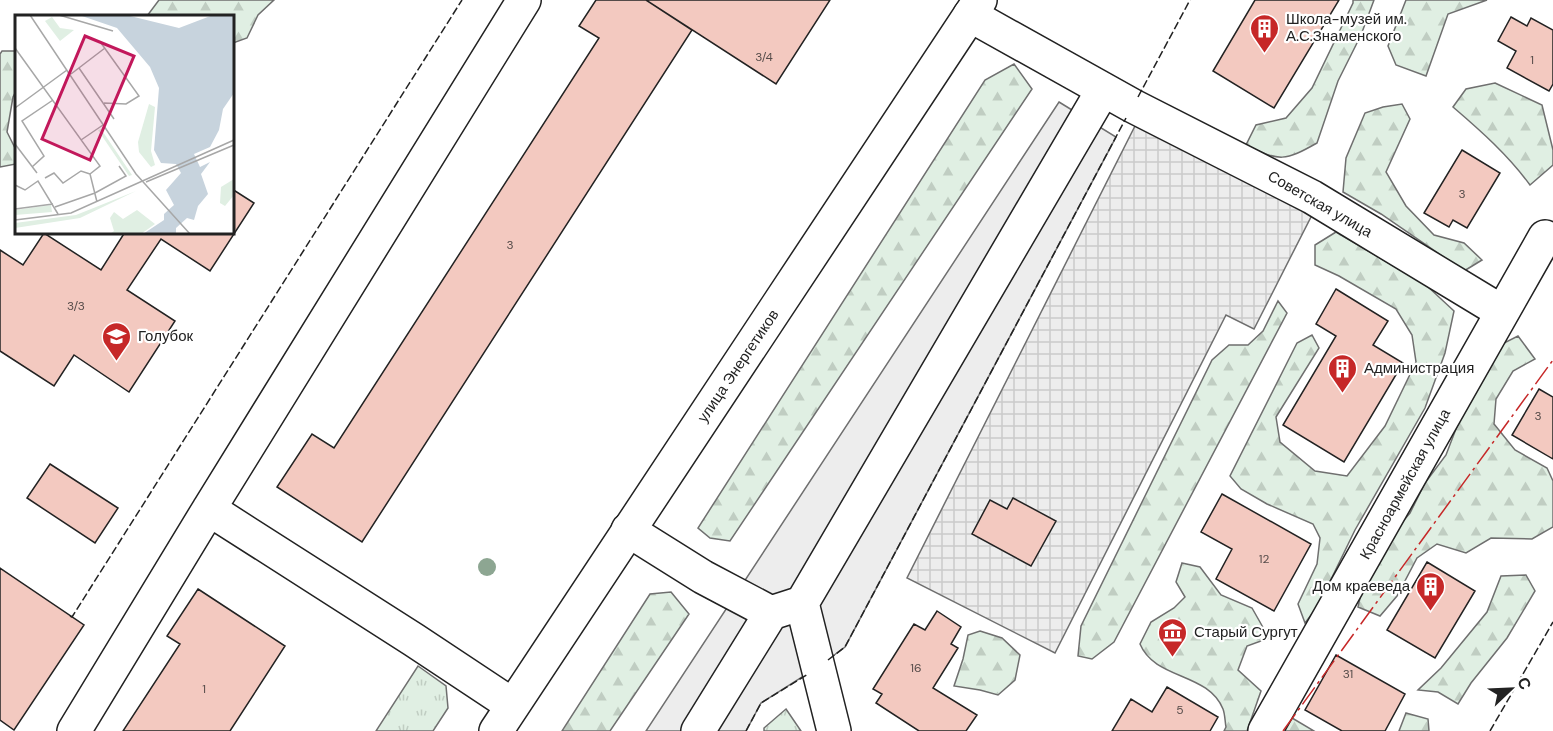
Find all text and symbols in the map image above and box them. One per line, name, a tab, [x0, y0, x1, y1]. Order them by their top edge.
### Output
place label: Школа-музей им. А.С.Знаменского	[1286, 9, 1407, 46]
building icon: Школа-музей им. А.С.Знаменского	[1249, 12, 1281, 54]
inset map	[15, 15, 234, 234]
house number: 3/4	[755, 49, 773, 65]
house number: 1	[1530, 52, 1534, 68]
street label: Советская улица	[1264, 166, 1376, 242]
house number: 3	[1458, 186, 1466, 202]
house number: 3	[506, 237, 514, 253]
house number: 3/3	[67, 298, 85, 314]
street label: улица Энергетиков	[693, 306, 783, 426]
school or university icon: Голубок	[101, 320, 133, 362]
place label: Голубок	[138, 326, 193, 346]
building icon: Администрация	[1327, 352, 1359, 394]
place label: Администрация	[1364, 358, 1474, 378]
street label: Красноармейская улица	[1355, 405, 1455, 563]
house number: 3	[1534, 408, 1542, 424]
house number: 12	[1259, 551, 1269, 567]
building icon: Дом краеведа	[1415, 570, 1447, 612]
place label: Дом краеведа	[1313, 576, 1411, 596]
museum icon: Старый Сургут	[1157, 616, 1189, 658]
place label: Старый Сургут	[1194, 622, 1298, 642]
north arrow	[1481, 659, 1541, 719]
house number: 16	[910, 660, 922, 676]
house number: 31	[1343, 666, 1353, 682]
text: С	[1512, 674, 1536, 693]
house number: 1	[202, 681, 206, 697]
house number: 5	[1176, 702, 1184, 718]

